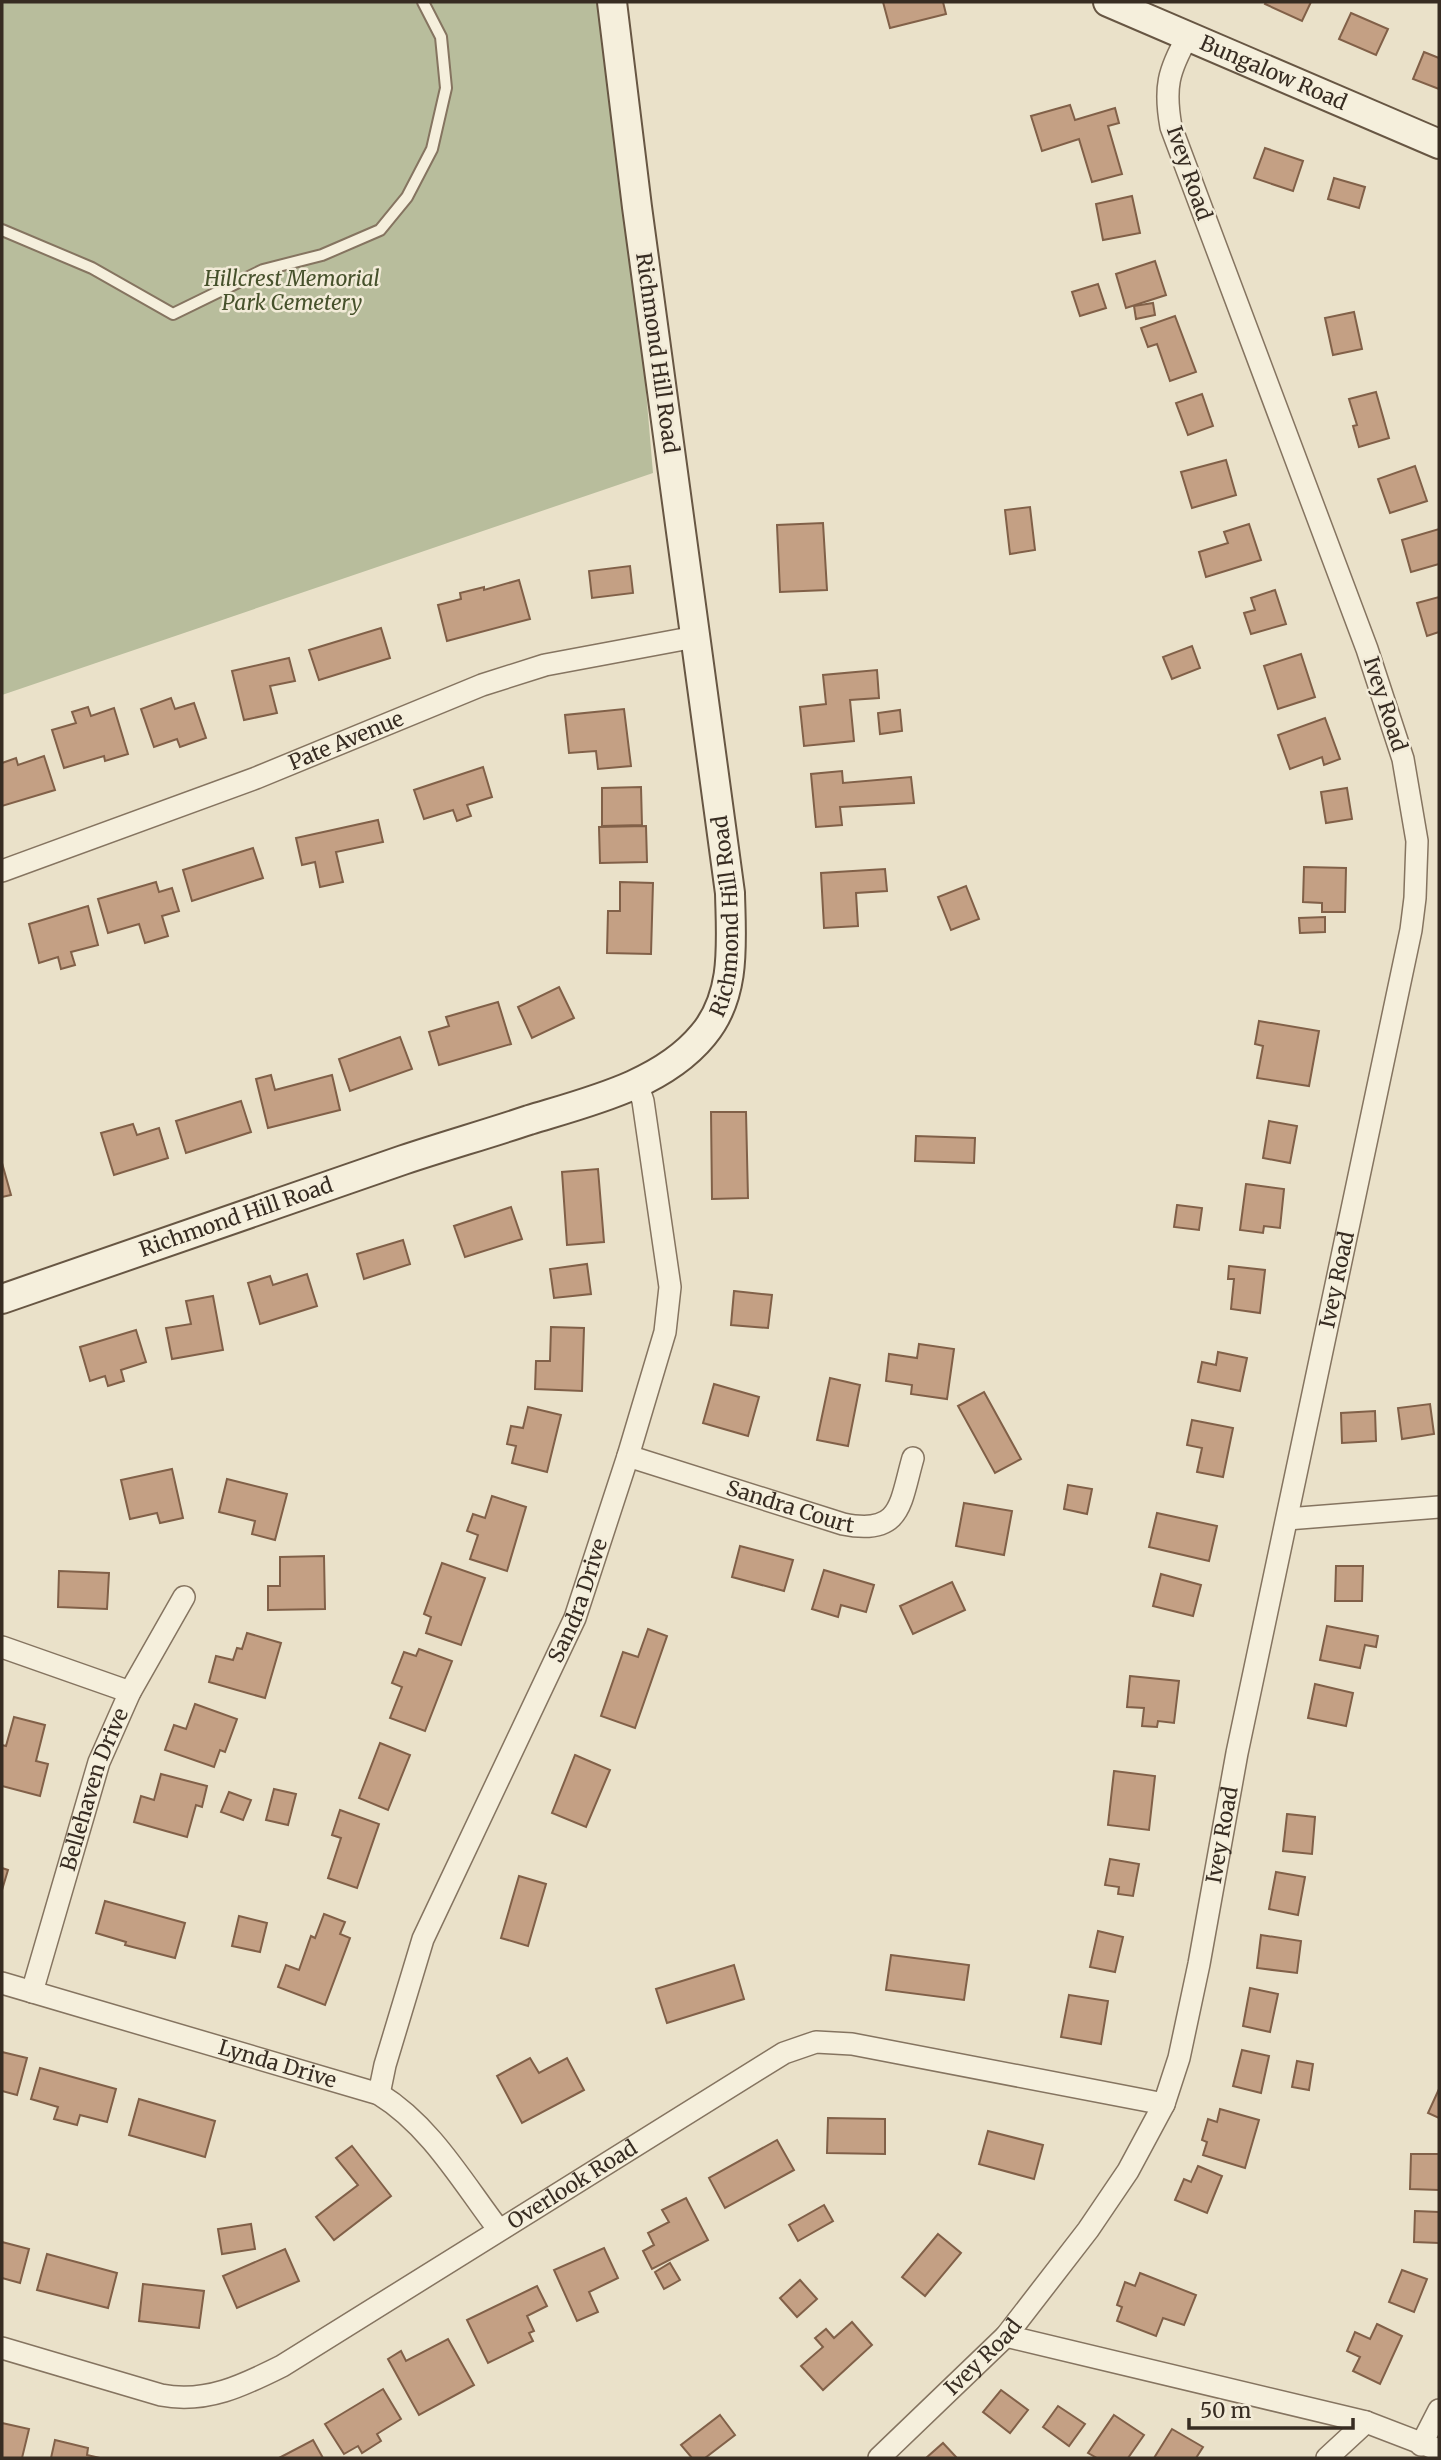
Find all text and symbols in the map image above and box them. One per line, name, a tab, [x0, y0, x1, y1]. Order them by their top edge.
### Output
street label: Bungalow Road	[1196, 29, 1352, 116]
street label: Ivey Road	[1161, 122, 1218, 224]
street label: Richmond Hill Road	[630, 251, 685, 455]
park label: Hillcrest Memorial Park Cemetery	[203, 265, 380, 316]
street label: Ivey Road	[1357, 653, 1414, 755]
street label: Pate Avenue	[285, 705, 407, 776]
street label: Richmond Hill Road	[703, 814, 744, 1021]
street label: Richmond Hill Road	[136, 1171, 337, 1263]
street label: Ivey Road	[1313, 1229, 1360, 1331]
street label: Sandra Court	[723, 1474, 856, 1539]
street label: Sandra Drive	[542, 1535, 613, 1667]
street label: Bellehaven Drive	[54, 1704, 134, 1874]
street label: Ivey Road	[1200, 1784, 1244, 1886]
street label: Lynda Drive	[215, 2033, 340, 2094]
street label: Overlook Road	[502, 2134, 642, 2235]
street label: Ivey Road	[938, 2313, 1027, 2401]
scale bar	[1189, 2386, 1354, 2430]
text: 50 m	[1200, 2397, 1251, 2424]

